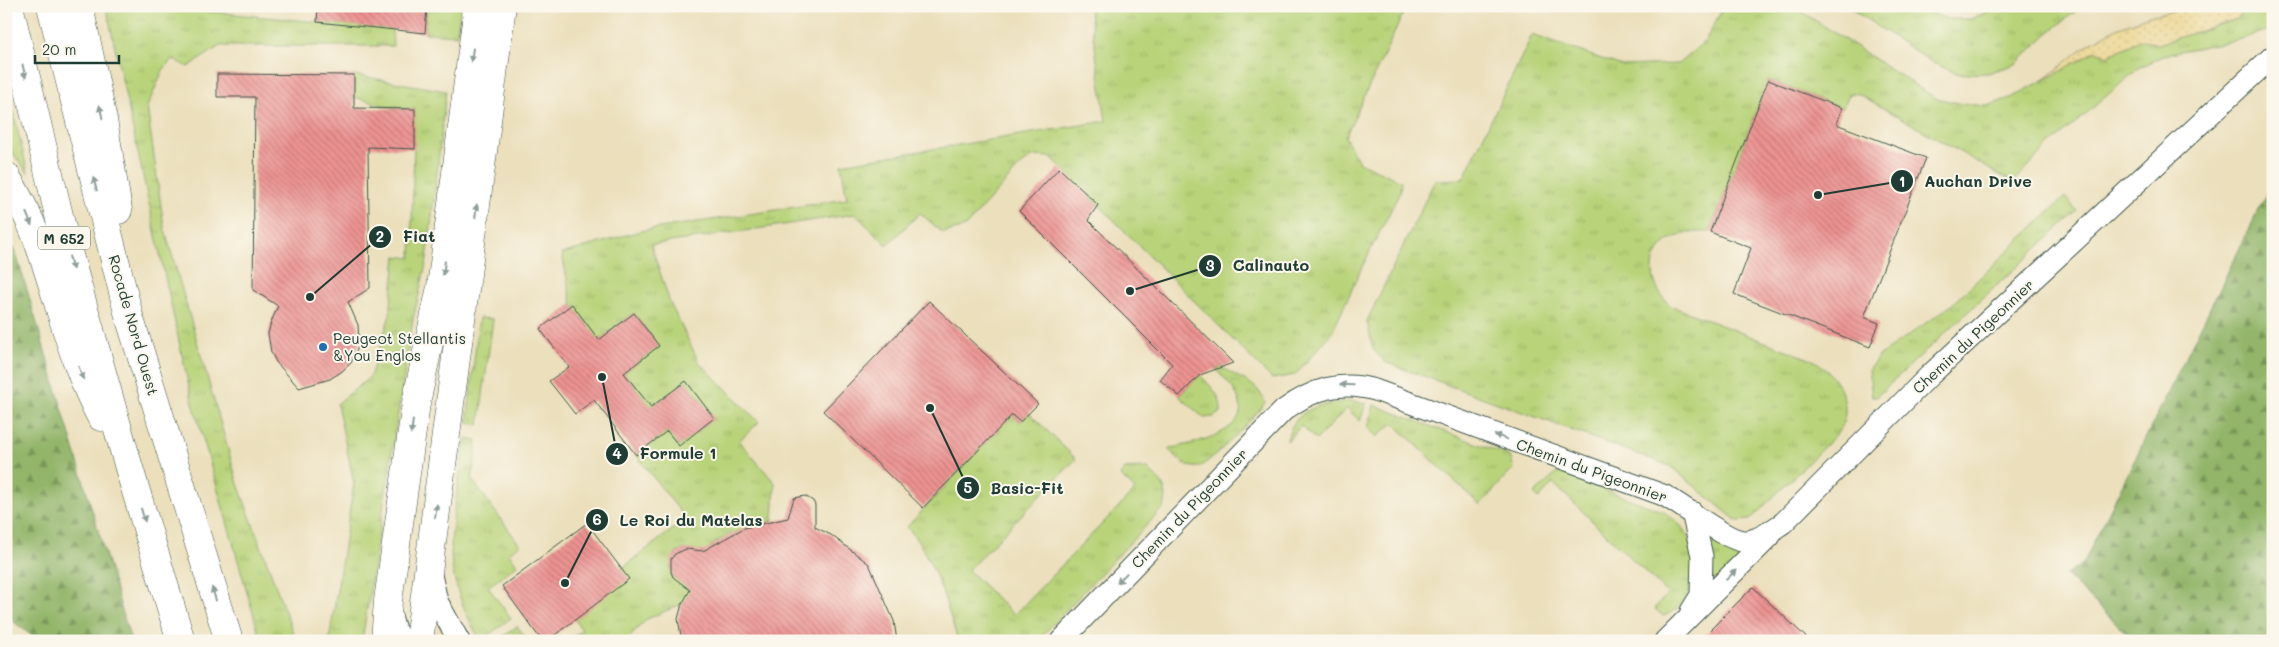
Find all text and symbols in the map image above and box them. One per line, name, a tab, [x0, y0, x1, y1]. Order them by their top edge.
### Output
scale bar	[35, 32, 119, 64]
text: 20 m	[42, 39, 76, 59]
one-way arrow	[468, 47, 476, 63]
one-way arrow	[20, 63, 28, 78]
one-way arrow	[97, 104, 105, 119]
callout: Auchan Drive	[1890, 166, 2042, 197]
text: Auchan Drive	[1924, 170, 2032, 191]
text: 1	[1899, 171, 1905, 191]
one-way arrow	[91, 176, 99, 191]
one-way arrow	[472, 203, 480, 219]
one-way arrow	[25, 212, 33, 226]
callout: Fiat	[367, 221, 445, 252]
text: Fiat	[403, 225, 435, 246]
text: 2	[376, 226, 384, 246]
road number: M 652	[38, 227, 90, 250]
callout: Calinauto	[1198, 250, 1319, 281]
street label: Rocade Nord Ouest	[104, 252, 164, 398]
text: Calinauto	[1233, 254, 1309, 275]
one-way arrow	[67, 255, 75, 270]
text: 3	[1205, 255, 1215, 275]
one-way arrow	[440, 260, 448, 276]
street label: Chemin du Pigeonnier	[1908, 274, 2038, 398]
place label: Peugeot Stellantis &You Englos	[333, 328, 466, 365]
marker: Peugeot Stellantis &You Englos	[317, 341, 329, 353]
one-way arrow	[77, 366, 85, 381]
one-way arrow	[1339, 381, 1355, 389]
one-way arrow	[408, 419, 416, 435]
one-way arrow	[1493, 432, 1508, 440]
street label: Chemin du Pigeonnier	[1514, 433, 1670, 507]
callout: Formule 1	[604, 438, 726, 469]
text: Formule 1	[640, 442, 716, 463]
text: 4	[612, 443, 622, 463]
street label: Chemin du Pigeonnier	[1126, 444, 1252, 572]
callout: Basic-Fit	[956, 473, 1074, 504]
text: 5	[964, 477, 973, 497]
text: Basic-Fit	[990, 477, 1064, 498]
one-way arrow	[432, 503, 440, 519]
callout: Le Roi du Matelas	[585, 504, 773, 535]
one-way arrow	[139, 508, 147, 523]
text: 6	[592, 509, 602, 529]
text: Le Roi du Matelas	[619, 509, 763, 530]
one-way arrow	[1725, 569, 1737, 581]
one-way arrow	[1116, 571, 1128, 583]
one-way arrow	[210, 587, 217, 602]

